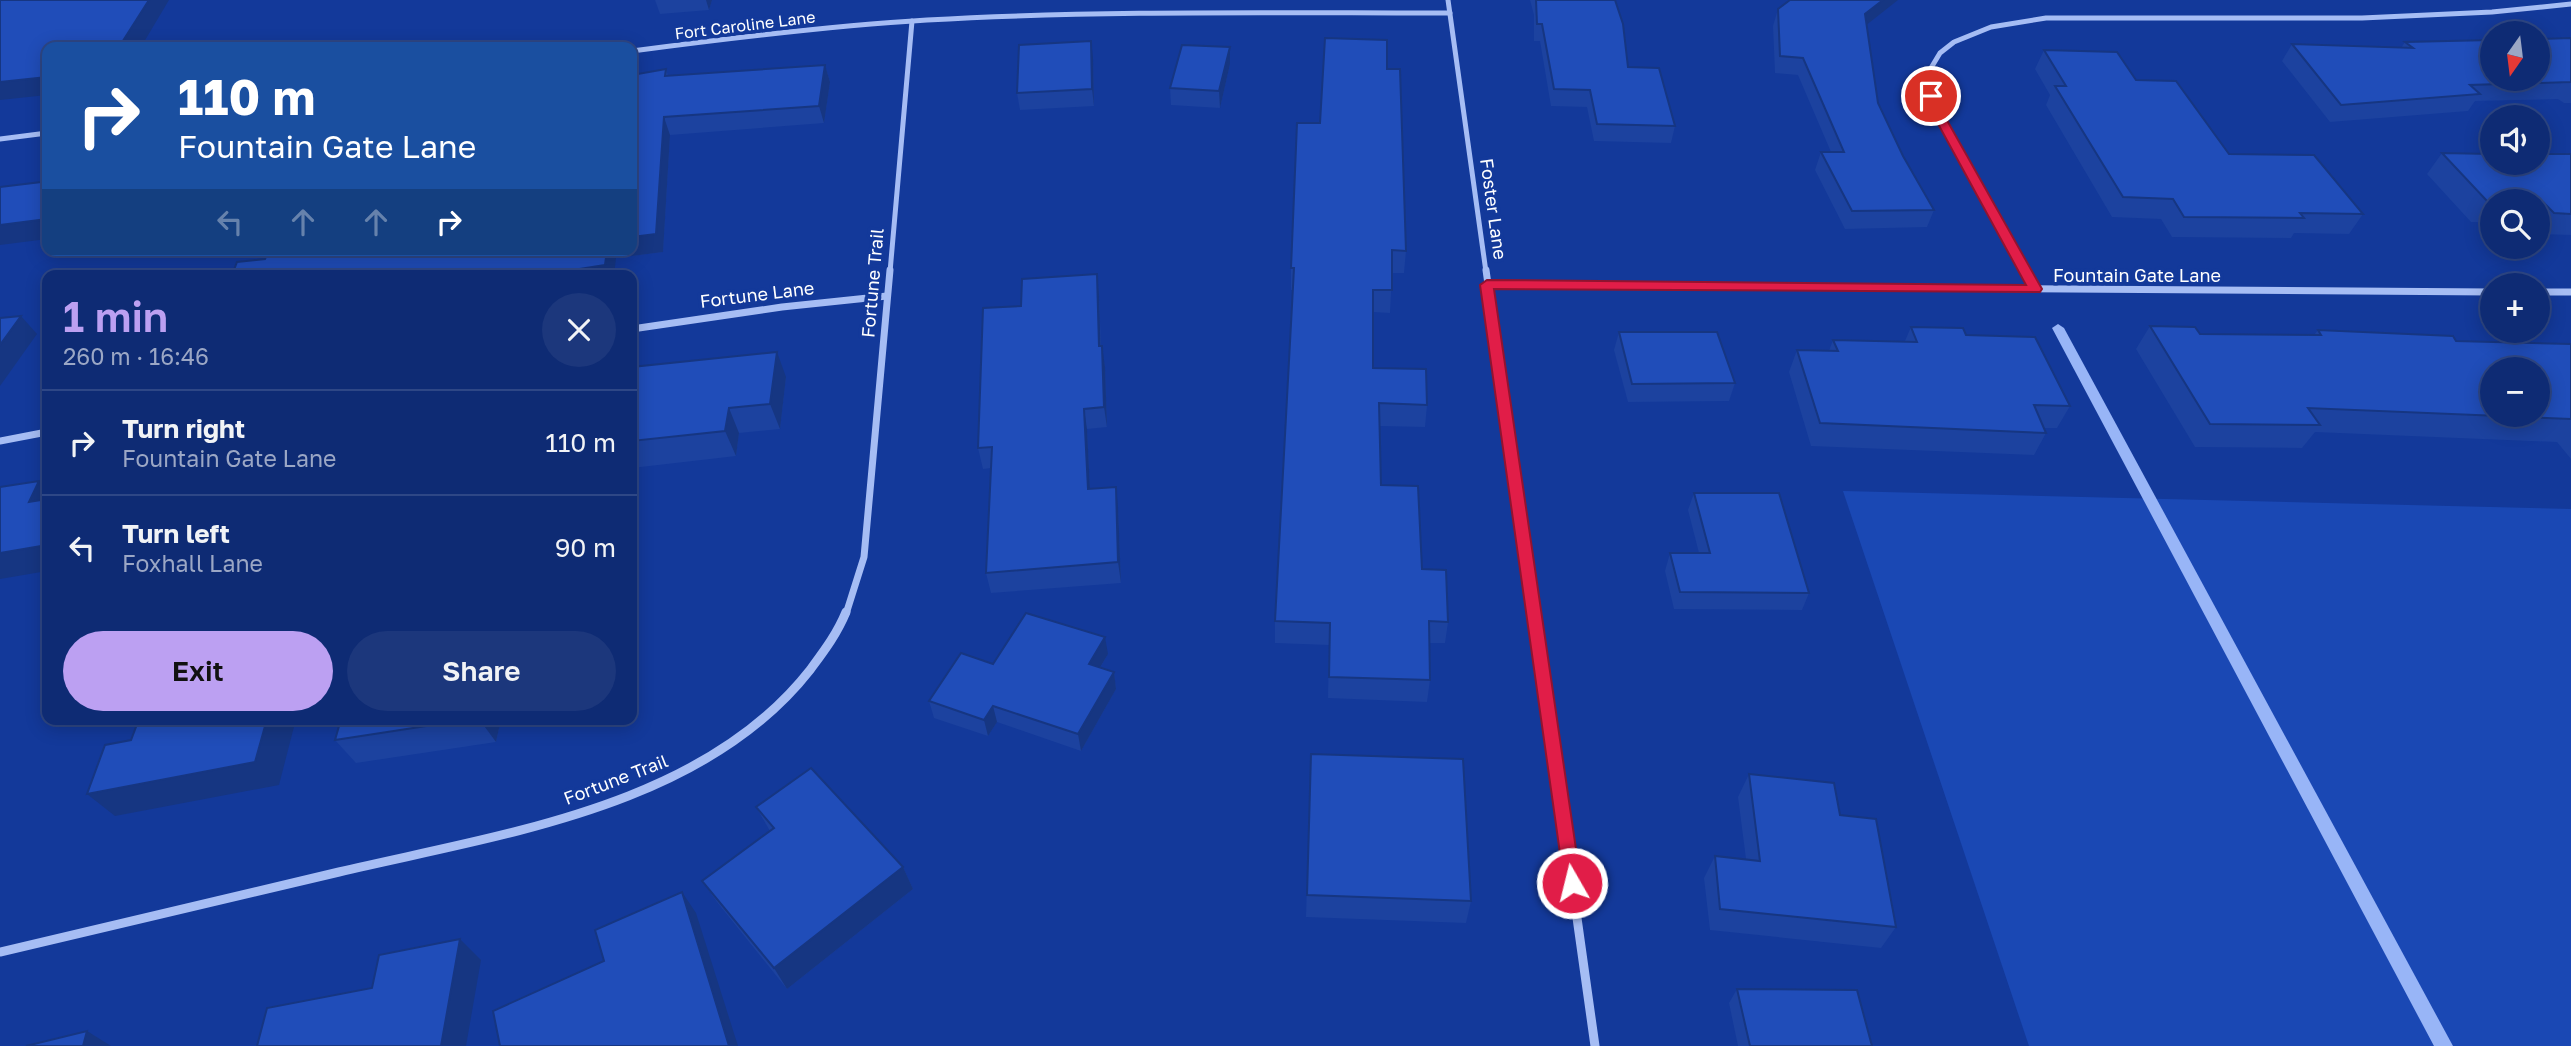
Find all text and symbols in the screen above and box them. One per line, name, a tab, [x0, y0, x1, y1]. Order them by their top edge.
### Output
street label: Fort Caroline Lane	[674, 6, 816, 44]
north arrow	[2480, 21, 2550, 91]
map controls	[2480, 21, 2550, 427]
pin	[1901, 66, 1961, 126]
text: 110 m	[178, 67, 315, 126]
icon: right	[63, 70, 154, 161]
icon: arrive	[1912, 77, 1950, 115]
button: sound	[2480, 105, 2550, 175]
text: Fountain Gate Lane	[178, 127, 476, 165]
street label: Foster Lane	[1476, 157, 1512, 261]
button: search	[2480, 189, 2550, 259]
icon: left	[211, 203, 249, 241]
icon: ahead	[284, 203, 322, 241]
icon: ahead	[357, 203, 395, 241]
icon: right	[430, 203, 468, 241]
street label: Fortune Trail	[856, 227, 888, 339]
street label: Fountain Gate Lane	[2053, 264, 2221, 286]
button: +	[2480, 273, 2550, 343]
street label: Fortune Lane	[698, 276, 815, 312]
text: 1 min	[63, 291, 168, 341]
button: close	[542, 293, 616, 367]
text: 260 m · 16:46	[63, 342, 209, 370]
button: −	[2480, 357, 2550, 427]
text: Turn right	[122, 413, 245, 444]
icon: right	[63, 424, 101, 462]
text: 110 m	[545, 427, 616, 458]
text: Fountain Gate Lane	[122, 444, 336, 472]
text: Turn left	[122, 518, 230, 549]
icon: left	[63, 529, 101, 567]
text: 90 m	[555, 532, 616, 563]
text: Foxhall Lane	[122, 549, 263, 577]
button: Exit	[63, 631, 333, 711]
button: Share	[347, 631, 616, 711]
street label: Fortune Trail	[560, 749, 671, 809]
position arrow	[1535, 846, 1609, 920]

